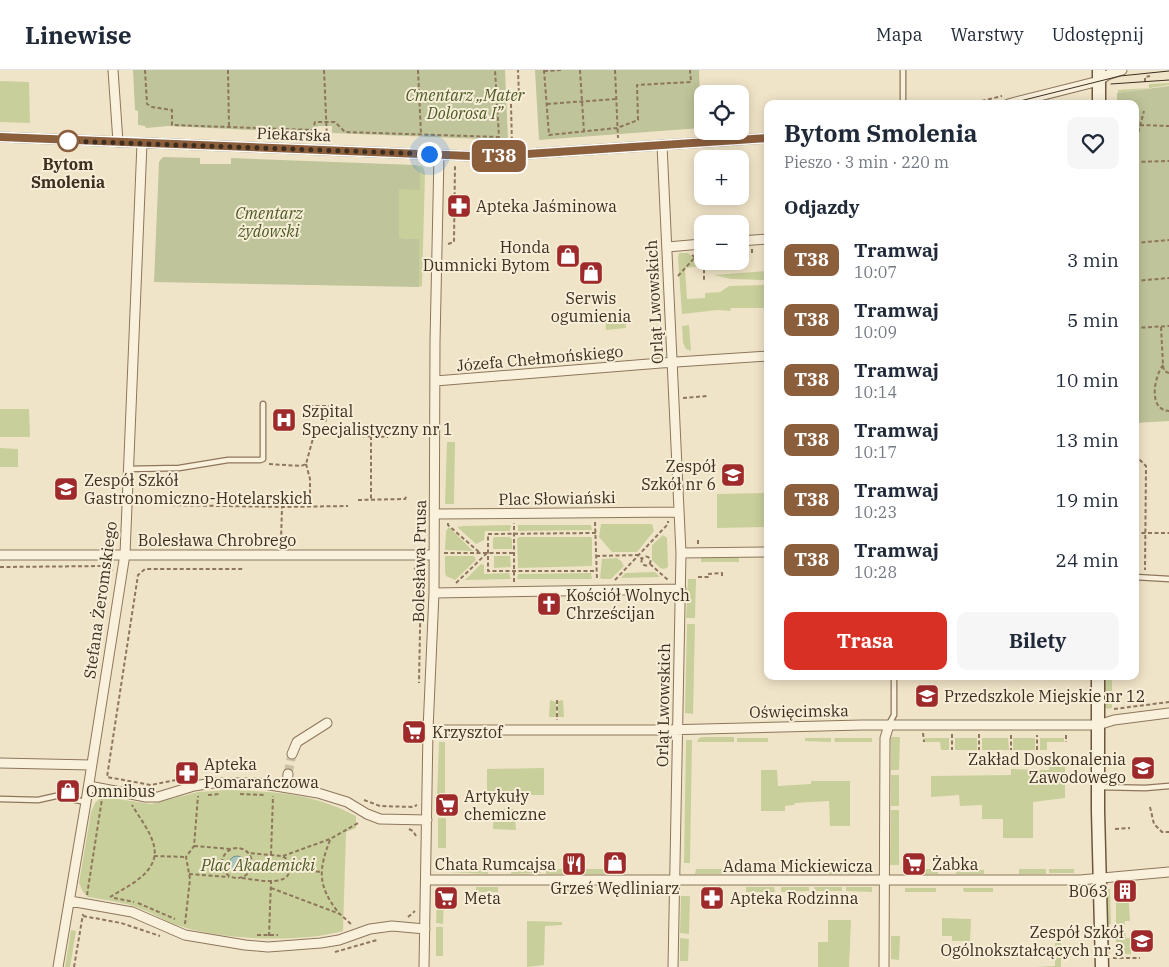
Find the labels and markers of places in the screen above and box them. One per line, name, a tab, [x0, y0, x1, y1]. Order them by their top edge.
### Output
marker: Bytom Smolenia	[57, 130, 79, 152]
place label: Bytom Smolenia	[31, 154, 105, 192]
pharmacy icon: Apteka Jaśminowa	[446, 193, 472, 219]
place label: Apteka Jaśminowa	[476, 196, 617, 216]
place label: Honda Dumnicki Bytom	[423, 237, 550, 275]
shop icon: Honda Dumnicki Bytom	[555, 243, 581, 269]
shop icon: Serwis ogumienia	[578, 260, 604, 286]
place label: Serwis ogumienia	[551, 288, 632, 326]
place label: Szpital Specjalistyczny nr 1	[302, 401, 453, 439]
hospital icon: Szpital Specjalistyczny nr 1	[271, 407, 297, 433]
place label: Zespół Szkół nr 6	[641, 456, 716, 494]
school or university icon: Zespół Szkół nr 6	[720, 462, 746, 488]
place label: Zespół Szkół Gastronomiczno-Hotelarskich	[84, 470, 313, 508]
school or university icon: Zespół Szkół Gastronomiczno-Hotelarskich	[53, 476, 79, 502]
place label: Kościół Wolnych Chrześcijan	[566, 585, 690, 623]
church icon: Kościół Wolnych Chrześcijan	[536, 591, 562, 617]
school or university icon: Przedszkole Miejskie nr 12	[914, 683, 940, 709]
place label: Przedszkole Miejskie nr 12	[944, 686, 1145, 706]
supermarket icon: Krzysztof	[401, 719, 427, 745]
place label: Krzysztof	[432, 722, 504, 742]
place label: Zakład Doskonalenia Zawodowego	[968, 749, 1126, 787]
place label: Apteka Pomarańczowa	[204, 754, 319, 792]
school or university icon: Zakład Doskonalenia Zawodowego	[1130, 755, 1156, 781]
pharmacy icon: Apteka Pomarańczowa	[174, 760, 200, 786]
shop icon: Omnibus	[55, 778, 81, 804]
place label: Omnibus	[86, 781, 155, 801]
place label: Artykuły chemiczne	[464, 786, 546, 824]
supermarket icon: Artykuły chemiczne	[434, 792, 460, 818]
shop icon: Grześ Wędliniarz	[602, 850, 628, 876]
restaurant icon: Chata Rumcajsa	[561, 851, 587, 877]
supermarket icon: Żabka	[901, 851, 927, 877]
place label: Chata Rumcajsa	[435, 854, 556, 874]
place label: Żabka	[932, 854, 979, 874]
place label: Grześ Wędliniarz	[551, 878, 679, 898]
building icon: B063	[1112, 878, 1138, 904]
place label: B063	[1068, 881, 1108, 901]
supermarket icon: Meta	[433, 885, 459, 911]
pharmacy icon: Apteka Rodzinna	[699, 885, 725, 911]
place label: Meta	[464, 888, 501, 908]
place label: Apteka Rodzinna	[730, 888, 859, 908]
place label: Zespół Szkół Ogólnokształcących nr 3	[940, 922, 1124, 960]
school or university icon: Zespół Szkół Ogólnokształcących nr 3	[1129, 928, 1155, 954]

